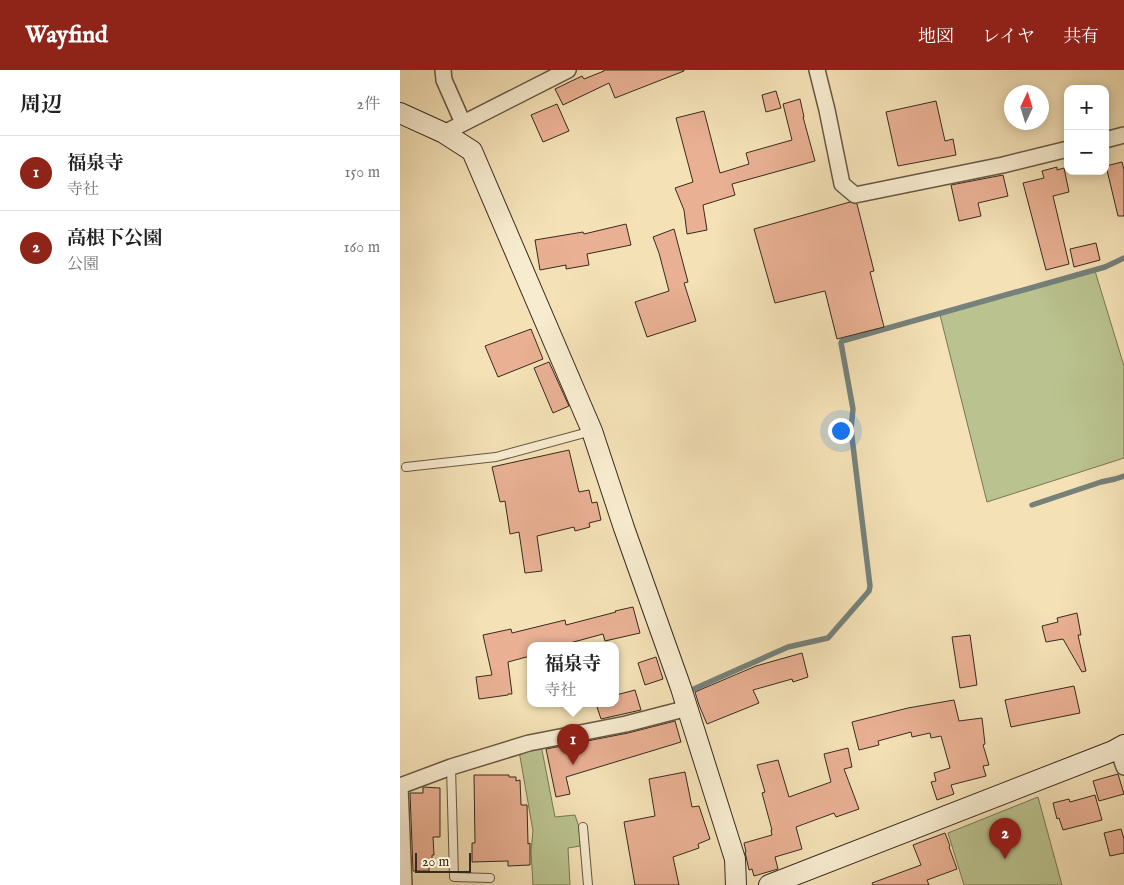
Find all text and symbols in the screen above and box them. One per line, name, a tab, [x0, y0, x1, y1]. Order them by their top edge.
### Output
text: Wayfind	[25, 20, 108, 51]
text: 地図	[918, 26, 954, 49]
text: レイヤ	[982, 26, 1035, 49]
text: 共有	[1063, 26, 1099, 49]
north arrow	[1004, 85, 1049, 130]
map controls	[1064, 85, 1109, 175]
button: +	[1064, 85, 1109, 130]
text: 周辺	[20, 92, 62, 119]
text: 2件	[356, 95, 380, 115]
button: −	[1064, 130, 1109, 175]
text: 福泉寺	[67, 152, 124, 176]
text: 1	[33, 163, 39, 183]
text: 150 m	[345, 163, 380, 183]
text: 寺社	[67, 180, 99, 200]
text: 高根下公園	[67, 227, 162, 251]
text: 2	[32, 238, 40, 258]
text: 160 m	[344, 238, 380, 258]
text: 公園	[67, 255, 99, 275]
your location	[828, 418, 854, 444]
popup	[527, 642, 619, 707]
text: 福泉寺	[544, 653, 602, 677]
text: 寺社	[544, 681, 577, 701]
pin: 1	[557, 724, 589, 765]
pin: 2	[989, 818, 1021, 859]
scale bar	[415, 850, 471, 873]
text: 20 m	[422, 853, 449, 871]

